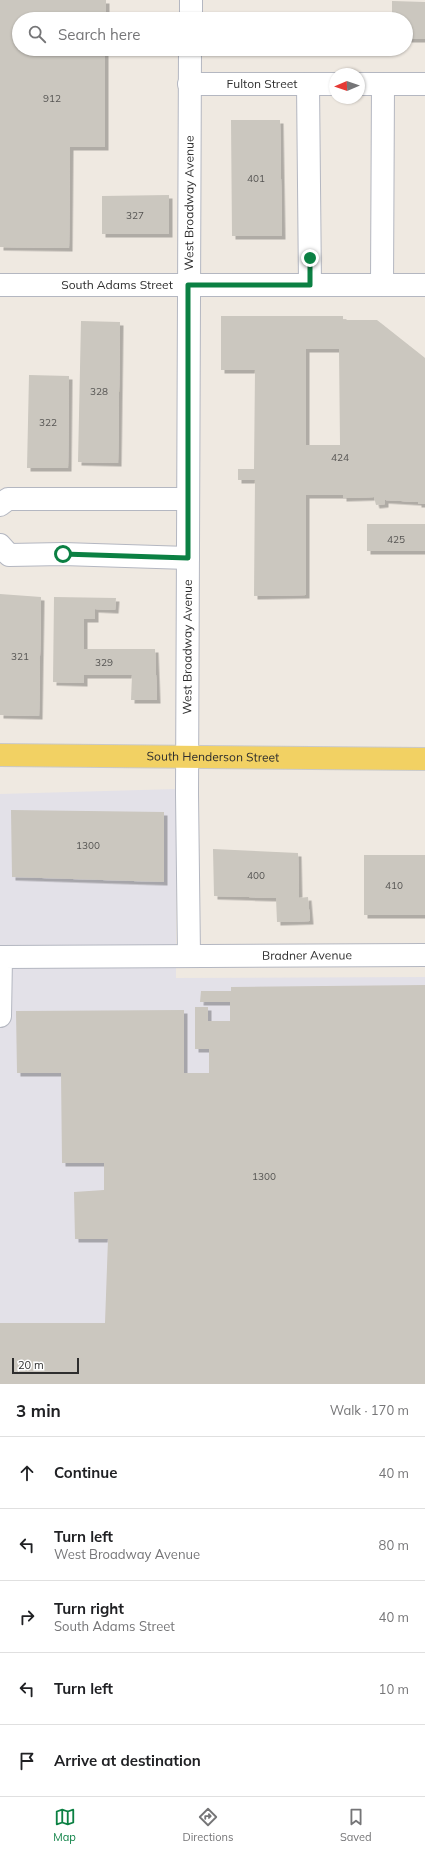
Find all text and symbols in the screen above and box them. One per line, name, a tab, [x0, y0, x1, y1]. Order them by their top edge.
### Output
search box	[12, 12, 413, 56]
icon: search	[26, 23, 48, 45]
text: Search here	[58, 25, 140, 44]
north arrow	[329, 68, 365, 104]
street label: Fulton Street	[227, 76, 297, 91]
house number: 912	[43, 92, 61, 105]
street label: West Broadway Avenue	[181, 136, 197, 271]
house number: 401	[247, 172, 265, 185]
house number: 327	[126, 209, 144, 222]
route end	[301, 249, 319, 267]
street label: South Adams Street	[61, 277, 173, 292]
house number: 328	[90, 385, 108, 398]
house number: 322	[39, 416, 57, 429]
house number: 424	[331, 451, 349, 464]
house number: 425	[387, 533, 405, 546]
route start	[54, 545, 72, 563]
street label: West Broadway Avenue	[179, 579, 195, 715]
house number: 321	[11, 650, 29, 663]
house number: 329	[95, 656, 113, 669]
street label: South Henderson Street	[147, 748, 279, 765]
house number: 1300	[76, 839, 100, 852]
house number: 400	[247, 869, 265, 882]
house number: 410	[385, 879, 403, 892]
street label: Bradner Avenue	[262, 947, 352, 963]
house number: 1300	[252, 1170, 276, 1183]
scale bar	[12, 1356, 79, 1375]
text: 20 m	[18, 1358, 44, 1372]
text: 3 min	[16, 1400, 61, 1421]
text: Walk · 170 m	[330, 1402, 409, 1418]
icon: ahead	[16, 1462, 38, 1484]
text: Continue	[54, 1463, 117, 1482]
text: 40 m	[379, 1465, 409, 1481]
text: Turn left	[54, 1527, 113, 1546]
icon: left	[16, 1534, 38, 1556]
text: 80 m	[379, 1537, 409, 1553]
text: West Broadway Avenue	[54, 1546, 200, 1562]
text: Turn right	[54, 1599, 124, 1618]
icon: right	[16, 1606, 38, 1628]
text: 40 m	[379, 1609, 409, 1625]
text: South Adams Street	[54, 1618, 175, 1634]
icon: left	[16, 1678, 38, 1700]
text: Turn left	[54, 1679, 113, 1698]
text: 10 m	[379, 1681, 409, 1697]
icon: arrive	[16, 1750, 38, 1772]
text: Arrive at destination	[54, 1751, 201, 1770]
tab: Map	[53, 1806, 76, 1844]
tab: Directions	[183, 1806, 233, 1844]
tab: Saved	[340, 1806, 372, 1844]

